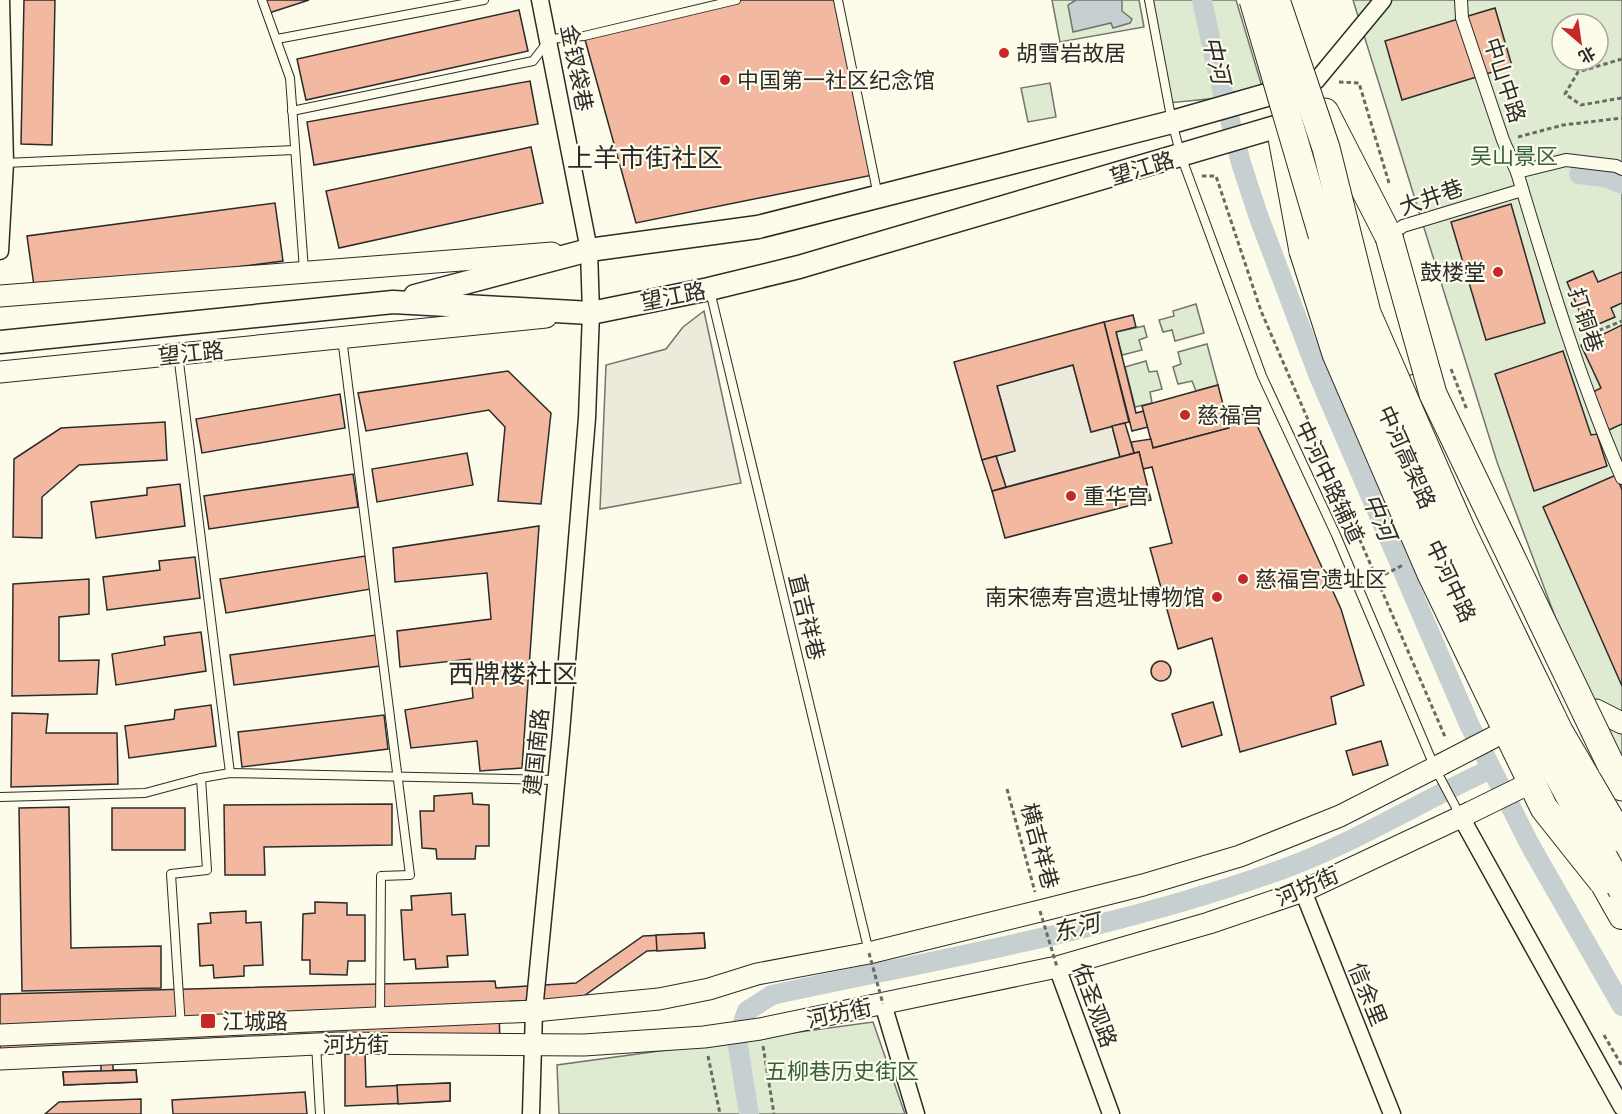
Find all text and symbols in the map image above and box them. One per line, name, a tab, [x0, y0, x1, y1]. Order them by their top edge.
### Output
north arrow	[1550, 12, 1610, 72]
street label: 金钗袋巷	[557, 22, 599, 113]
water label: 中河	[1198, 33, 1238, 90]
street label: 中山中路	[1480, 34, 1532, 126]
place label: 胡雪岩故居	[1016, 39, 1126, 65]
text: 北	[1576, 43, 1599, 68]
marker: 胡雪岩故居	[997, 46, 1011, 60]
place label: 中国第一社区纪念馆	[737, 66, 935, 92]
marker: 中国第一社区纪念馆	[718, 73, 732, 87]
district label: 上羊市街社区	[567, 141, 723, 172]
park label: 吴山景区	[1470, 142, 1558, 168]
street label: 望江路	[1106, 145, 1177, 189]
street label: 大井巷	[1395, 173, 1466, 219]
place label: 鼓楼堂	[1420, 258, 1486, 284]
marker: 鼓楼堂	[1491, 265, 1505, 279]
street label: 望江路	[638, 276, 708, 314]
street label: 打铜巷	[1564, 284, 1610, 355]
street label: 望江路	[157, 336, 225, 368]
place label: 慈福宫	[1197, 401, 1263, 427]
street label: 中河高架路	[1374, 401, 1442, 512]
marker: 慈福宫	[1178, 408, 1192, 422]
street label: 中河中路辅道	[1291, 416, 1371, 547]
place label: 重华宫	[1083, 482, 1149, 508]
marker: 重华宫	[1064, 489, 1078, 503]
water label: 中河	[1358, 489, 1405, 548]
street label: 中河中路	[1422, 535, 1482, 626]
place label: 慈福宫遗址区	[1255, 565, 1387, 591]
street label: 直吉祥巷	[785, 571, 831, 663]
marker: 慈福宫遗址区	[1236, 572, 1250, 586]
place label: 南宋德寿宫遗址博物馆	[985, 583, 1205, 609]
marker: 南宋德寿宫遗址博物馆	[1210, 590, 1224, 604]
district label: 西牌楼社区	[448, 657, 578, 688]
street label: 建国南路	[517, 707, 553, 797]
street label: 横吉祥巷	[1017, 800, 1065, 892]
street label: 河坊街	[1271, 860, 1342, 910]
water label: 东河	[1049, 906, 1106, 946]
street label: 信余里	[1345, 958, 1393, 1029]
street label: 佑圣观路	[1069, 959, 1123, 1050]
street label: 河坊街	[804, 992, 874, 1032]
place label: 江城路	[222, 1007, 288, 1033]
marker: 江城路	[199, 1012, 217, 1030]
street label: 河坊街	[323, 1030, 389, 1056]
park label: 五柳巷历史街区	[765, 1057, 919, 1083]

